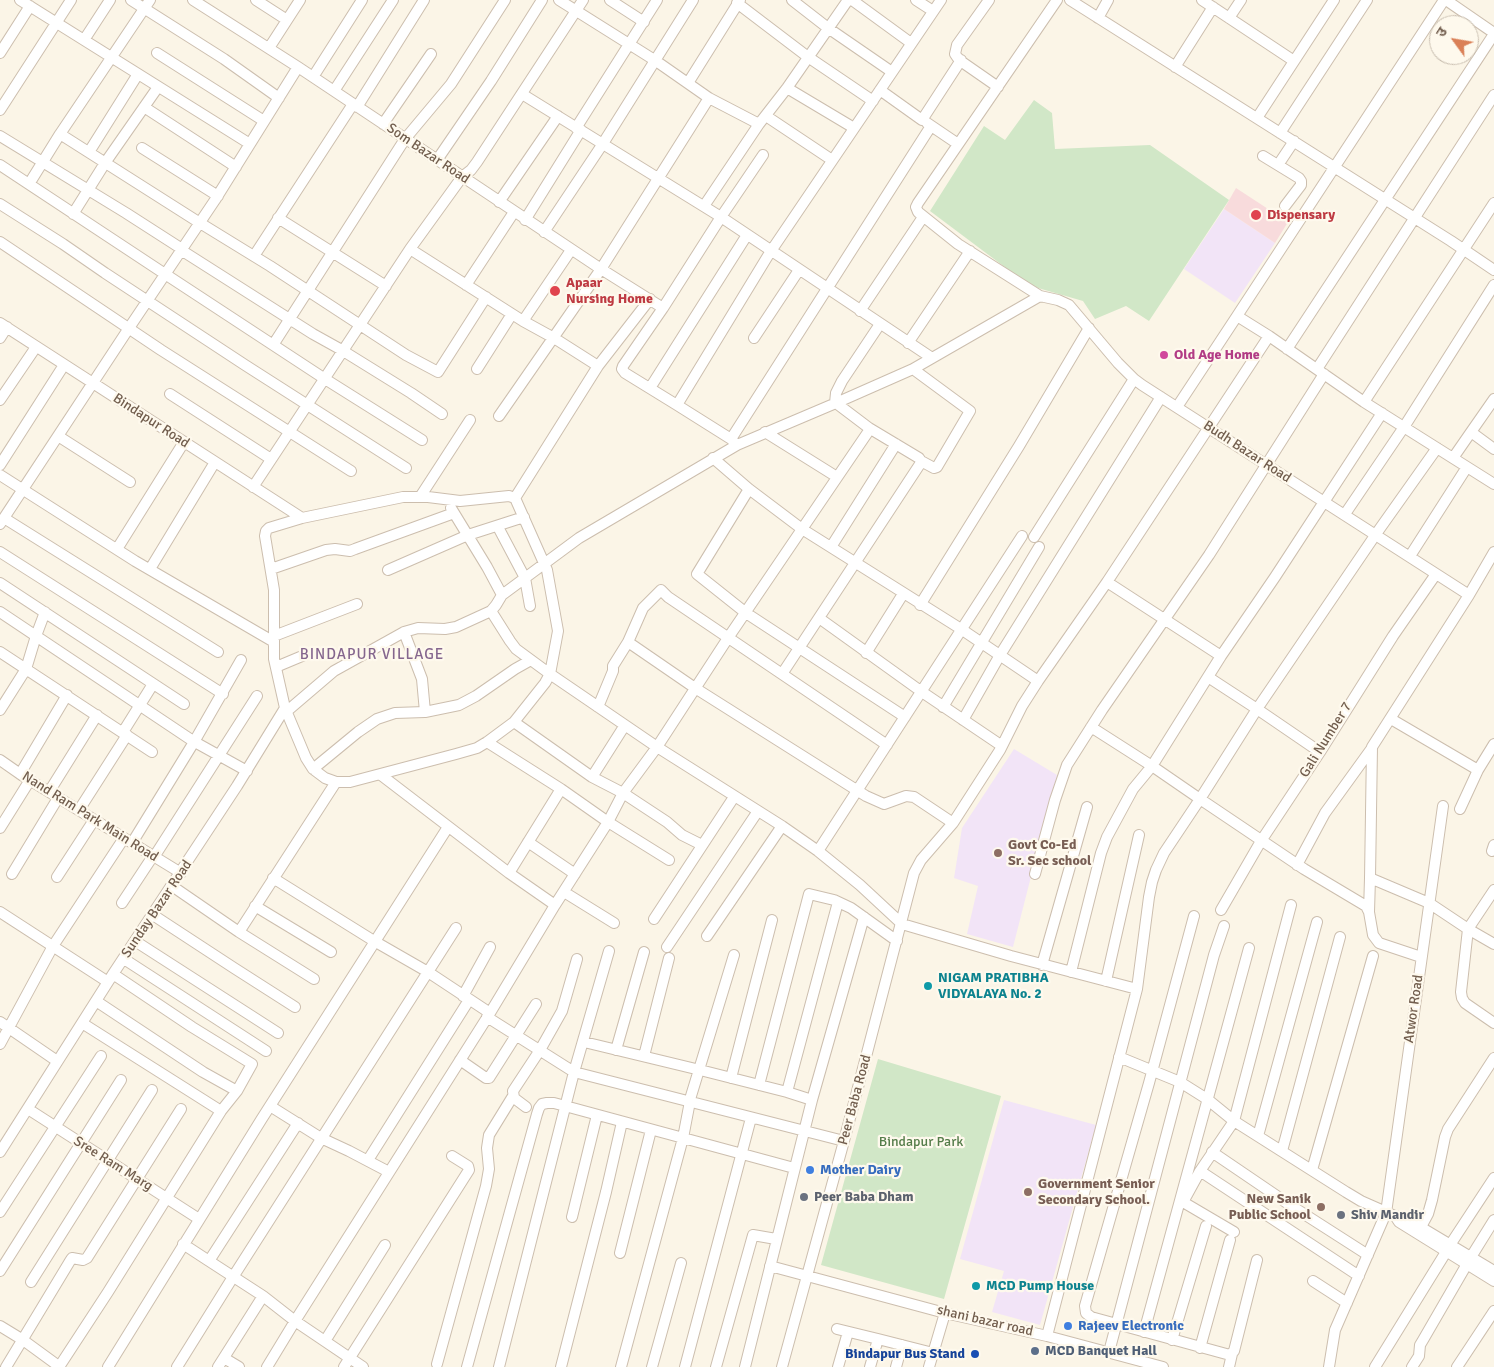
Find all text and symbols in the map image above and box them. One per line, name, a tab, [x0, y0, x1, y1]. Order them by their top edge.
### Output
north arrow	[1429, 15, 1479, 65]
text: उ	[1432, 24, 1451, 40]
street label: Som Bazar Road	[383, 120, 473, 188]
place label: Dispensary	[1267, 207, 1335, 223]
marker: Dispensary	[1249, 208, 1263, 222]
place label: Apaar Nursing Home	[566, 275, 653, 308]
marker: Apaar Nursing Home	[548, 284, 562, 298]
place label: Old Age Home	[1174, 347, 1260, 363]
marker: Old Age Home	[1158, 349, 1170, 361]
street label: Bindapur Road	[110, 390, 192, 452]
street label: Budh Bazar Road	[1200, 417, 1294, 487]
district label: BINDAPUR VILLAGE	[298, 646, 446, 664]
street label: Gali Number 7	[1296, 699, 1356, 781]
street label: Nand Ram Park Main Road	[19, 768, 161, 866]
place label: Govt Co-Ed Sr. Sec school	[1008, 837, 1091, 870]
marker: Govt Co-Ed Sr. Sec school	[992, 847, 1004, 859]
street label: Sunday Bazar Road	[118, 857, 196, 961]
place label: NIGAM PRATIBHA VIDYALAYA No. 2	[938, 970, 1049, 1002]
street label: Atwor Road	[1401, 974, 1427, 1044]
marker: NIGAM PRATIBHA VIDYALAYA No. 2	[922, 980, 934, 992]
street label: Peer Baba Road	[835, 1053, 875, 1147]
street label: Sree Ram Marg	[70, 1133, 156, 1195]
park label: Bindapur Park	[879, 1134, 963, 1150]
place label: Mother Dairy	[820, 1162, 901, 1178]
marker: Mother Dairy	[804, 1164, 816, 1176]
place label: Government Senior Secondary School.	[1038, 1176, 1155, 1208]
marker: Government Senior Secondary School.	[1022, 1186, 1034, 1198]
place label: Peer Baba Dham	[814, 1189, 913, 1205]
marker: Peer Baba Dham	[798, 1191, 810, 1203]
place label: New Sanik Public School	[1229, 1191, 1311, 1224]
marker: New Sanik Public School	[1315, 1201, 1327, 1213]
place label: Shiv Mandir	[1351, 1207, 1424, 1223]
marker: Shiv Mandir	[1335, 1209, 1347, 1221]
place label: MCD Pump House	[986, 1278, 1094, 1294]
marker: MCD Pump House	[970, 1280, 982, 1292]
street label: shani bazar road	[935, 1302, 1035, 1340]
place label: Rajeev Electronic	[1078, 1318, 1184, 1334]
marker: Rajeev Electronic	[1062, 1320, 1074, 1332]
place label: MCD Banquet Hall	[1045, 1343, 1157, 1359]
marker: MCD Banquet Hall	[1029, 1345, 1041, 1357]
place label: Bindapur Bus Stand	[845, 1346, 965, 1362]
marker: Bindapur Bus Stand	[969, 1348, 981, 1360]

